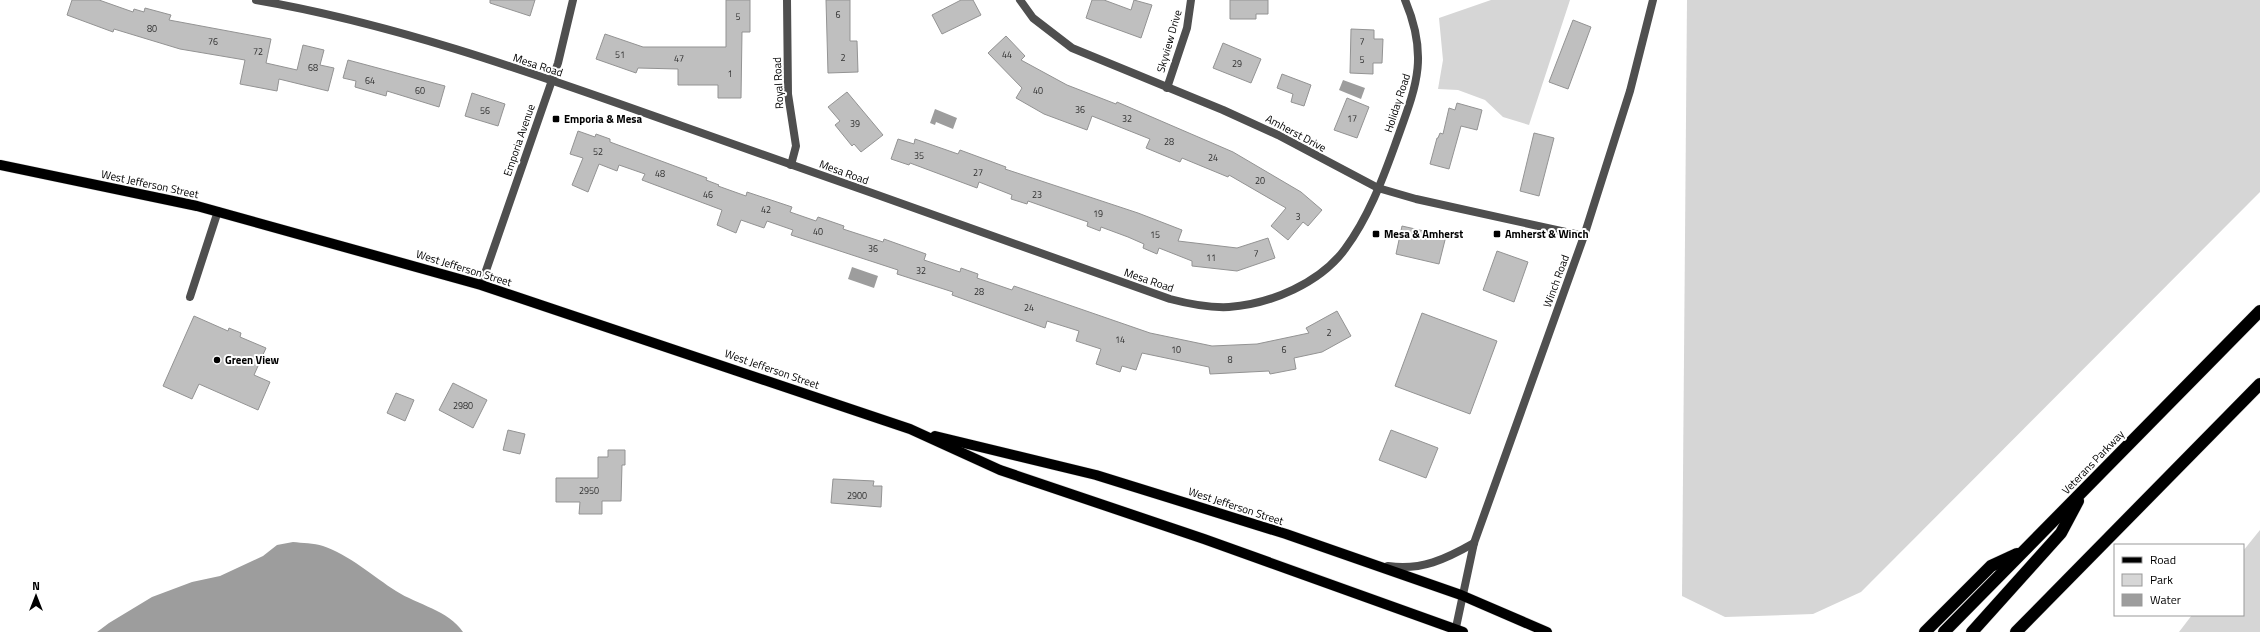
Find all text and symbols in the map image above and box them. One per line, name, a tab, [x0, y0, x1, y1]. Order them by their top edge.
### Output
street label: Skyview Drive	[1152, 7, 1186, 74]
house number: 6	[835, 8, 841, 21]
house number: 5	[735, 10, 741, 23]
house number: 80	[147, 22, 157, 35]
house number: 76	[208, 35, 218, 48]
house number: 7	[1359, 35, 1365, 48]
house number: 72	[253, 45, 263, 58]
house number: 51	[615, 48, 625, 61]
house number: 44	[1002, 48, 1012, 61]
street label: Mesa Road	[511, 49, 565, 81]
house number: 2	[840, 51, 846, 64]
house number: 47	[674, 52, 684, 65]
house number: 5	[1359, 53, 1365, 66]
street label: Royal Road	[769, 57, 787, 109]
house number: 29	[1232, 57, 1242, 70]
house number: 68	[308, 61, 318, 74]
house number: 1	[727, 67, 733, 80]
street label: Holiday Road	[1380, 71, 1414, 134]
house number: 64	[365, 74, 375, 87]
house number: 60	[415, 84, 425, 97]
house number: 40	[1033, 84, 1043, 97]
street label: Emporia Avenue	[499, 101, 539, 178]
house number: 36	[1075, 103, 1085, 116]
house number: 56	[480, 104, 490, 117]
street label: Amherst Drive	[1263, 110, 1329, 156]
place label: Emporia & Mesa	[564, 111, 642, 127]
house number: 32	[1122, 112, 1132, 125]
house number: 17	[1347, 112, 1357, 125]
marker: Emporia & Mesa	[551, 114, 561, 124]
house number: 39	[850, 117, 860, 130]
house number: 28	[1164, 135, 1174, 148]
house number: 52	[593, 145, 603, 158]
house number: 35	[914, 149, 924, 162]
house number: 24	[1208, 151, 1218, 164]
street label: Mesa Road	[817, 156, 871, 188]
street label: West Jefferson Street	[100, 166, 200, 202]
house number: 27	[973, 166, 983, 179]
house number: 48	[655, 167, 665, 180]
house number: 20	[1255, 174, 1265, 187]
house number: 46	[703, 188, 713, 201]
house number: 23	[1032, 188, 1042, 201]
house number: 42	[761, 203, 771, 216]
house number: 19	[1093, 207, 1103, 220]
house number: 3	[1295, 210, 1301, 223]
house number: 40	[813, 225, 823, 238]
place label: Mesa & Amherst	[1384, 226, 1463, 242]
place label: Amherst & Winch	[1505, 226, 1589, 242]
house number: 15	[1150, 228, 1160, 241]
marker: Mesa & Amherst	[1371, 229, 1381, 239]
marker: Amherst & Winch	[1492, 229, 1502, 239]
house number: 36	[868, 242, 878, 255]
street label: West Jefferson Street	[414, 246, 514, 290]
house number: 7	[1253, 247, 1259, 260]
house number: 11	[1206, 251, 1216, 264]
street label: Winch Road	[1539, 252, 1573, 310]
house number: 32	[916, 264, 926, 277]
street label: Mesa Road	[1122, 264, 1176, 296]
house number: 28	[974, 285, 984, 298]
house number: 24	[1024, 301, 1034, 314]
house number: 2	[1326, 326, 1332, 339]
house number: 14	[1115, 333, 1125, 346]
house number: 10	[1171, 343, 1181, 356]
house number: 6	[1281, 343, 1287, 356]
street label: West Jefferson Street	[722, 345, 822, 393]
place label: Green View	[225, 352, 280, 368]
house number: 8	[1227, 353, 1233, 366]
marker: Green View	[212, 355, 222, 365]
house number: 2980	[453, 399, 473, 412]
street label: Veterans Parkway	[2058, 426, 2128, 498]
street label: West Jefferson Street	[1186, 483, 1286, 529]
house number: 2950	[579, 484, 599, 497]
house number: 2900	[847, 489, 867, 502]
legend	[2114, 544, 2244, 616]
text: Road	[2150, 550, 2176, 569]
text: Park	[2150, 570, 2173, 589]
north arrow	[16, 576, 56, 616]
text: N	[32, 578, 40, 594]
text: Water	[2150, 590, 2181, 609]

